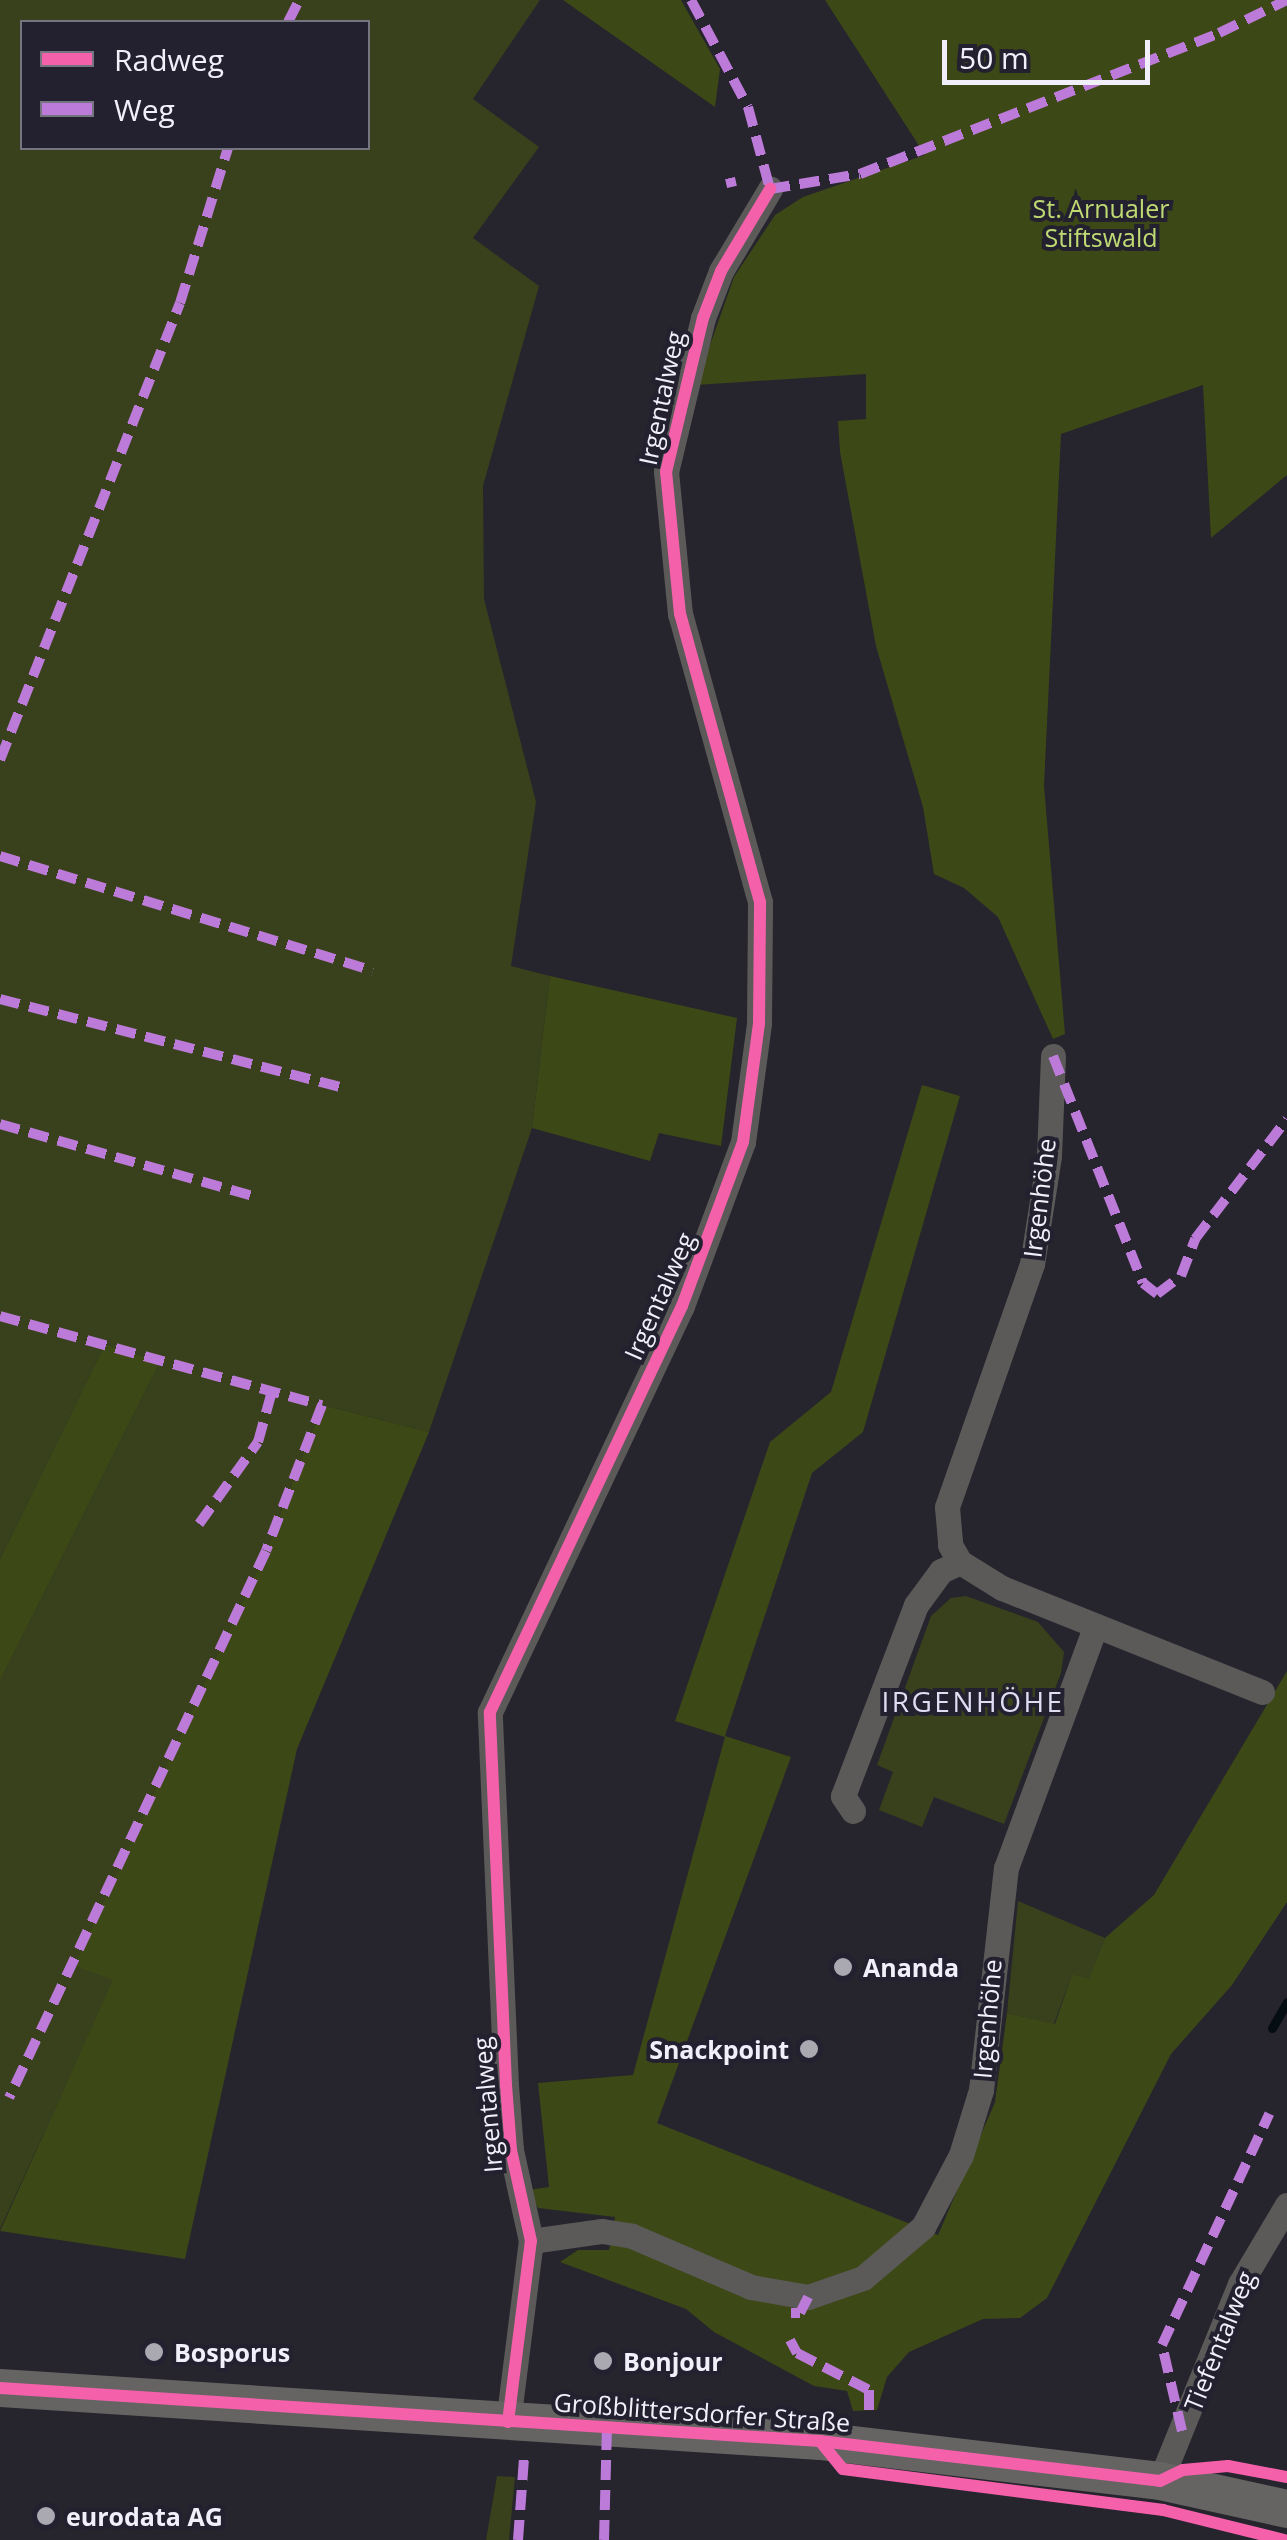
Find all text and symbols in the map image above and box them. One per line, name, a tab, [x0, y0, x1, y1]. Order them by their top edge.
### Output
legend	[20, 20, 370, 150]
scale bar	[947, 20, 1154, 82]
text: 50 m	[959, 37, 1029, 78]
text: Radweg	[114, 39, 224, 80]
text: Weg	[114, 89, 175, 130]
park label: St. Arnualer Stiftswald	[1033, 194, 1169, 253]
street label: Irgentalweg	[632, 328, 690, 468]
street label: Irgenhöhe	[1017, 1137, 1061, 1259]
street label: Irgentalweg	[618, 1228, 700, 1364]
district label: IRGENHÖHE	[881, 1684, 1065, 1718]
place label: Ananda	[863, 1952, 959, 1982]
marker: Ananda	[832, 1956, 854, 1978]
street label: Irgenhöhe	[967, 1958, 1007, 2080]
place label: Snackpoint	[649, 2034, 789, 2064]
street label: Irgentalweg	[466, 2036, 508, 2174]
marker: Snackpoint	[798, 2038, 820, 2060]
street label: Tiefentalweg	[1177, 2267, 1261, 2415]
place label: Bosporus	[174, 2337, 290, 2367]
marker: Bosporus	[143, 2341, 165, 2363]
place label: Bonjour	[623, 2346, 723, 2376]
marker: Bonjour	[592, 2350, 614, 2372]
street label: Großblittersdorfer Straße	[553, 2387, 851, 2437]
place label: eurodata AG	[66, 2501, 223, 2531]
marker: eurodata AG	[35, 2505, 57, 2527]

